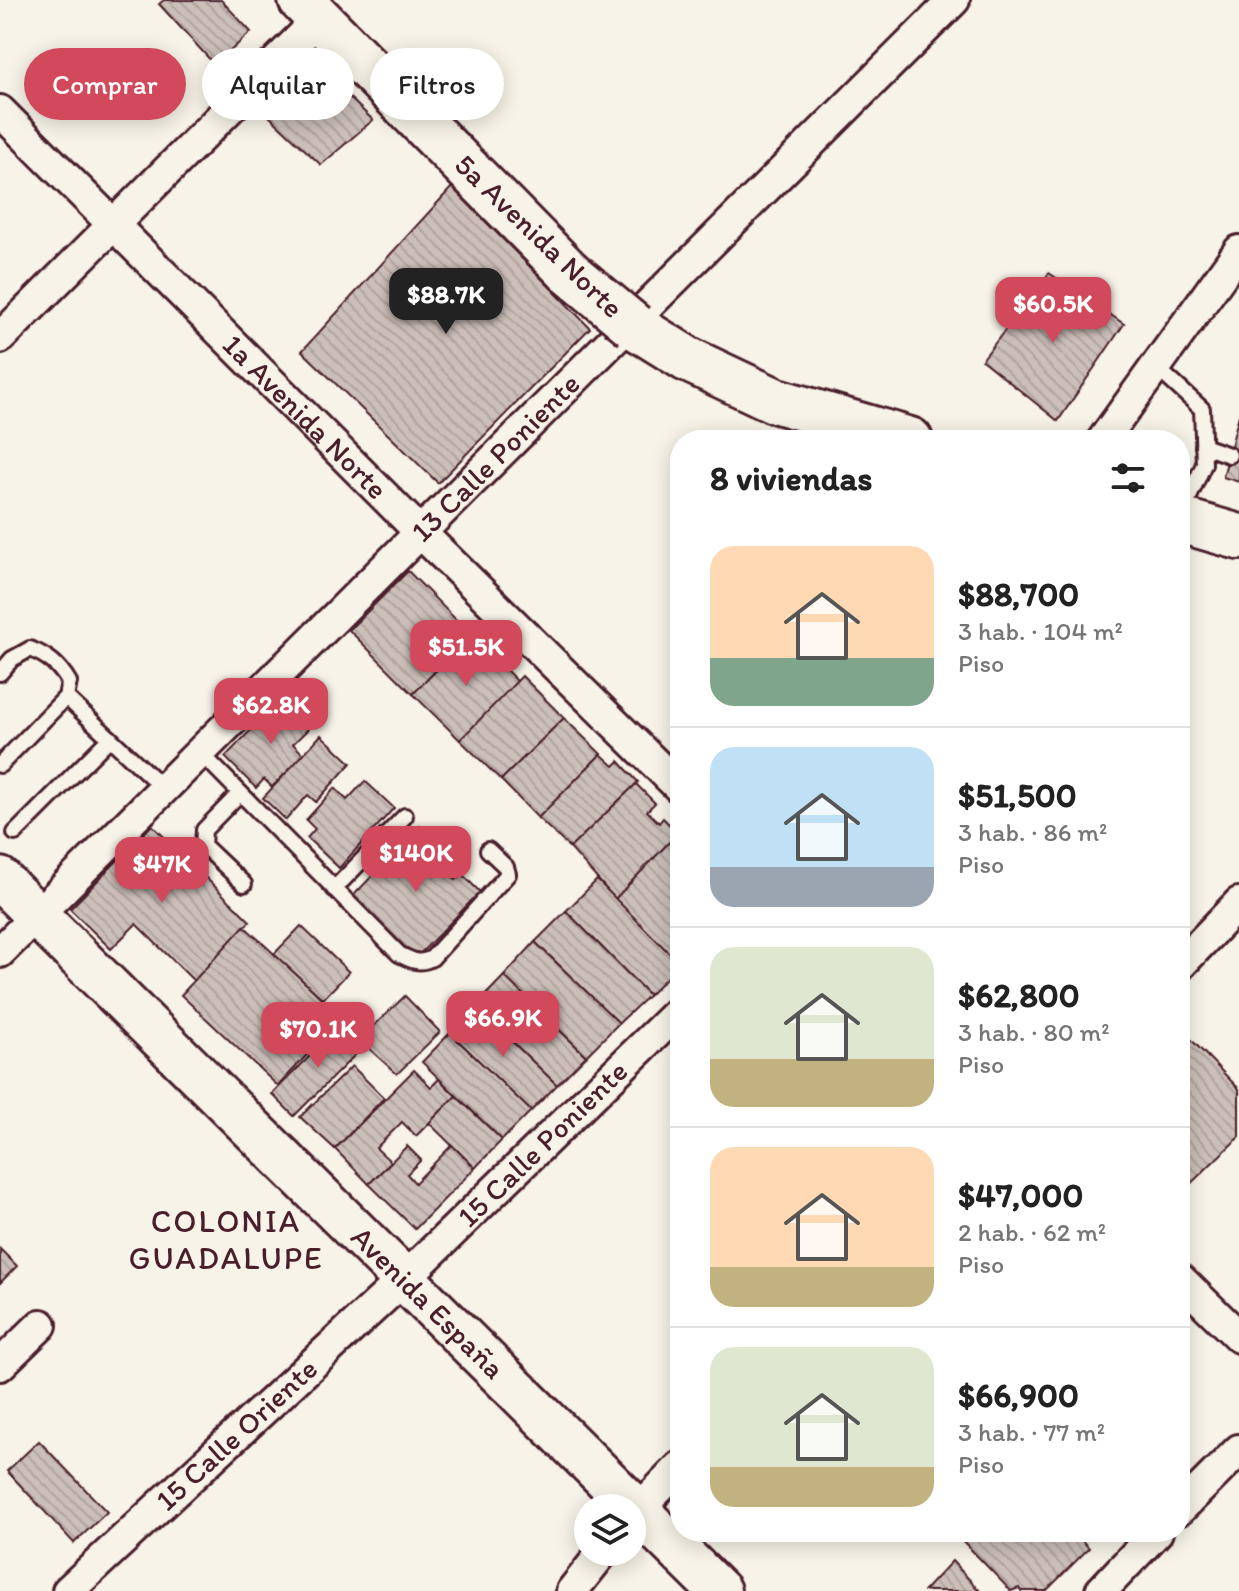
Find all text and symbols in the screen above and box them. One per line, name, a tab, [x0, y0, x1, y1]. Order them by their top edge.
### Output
chip: Comprar	[24, 48, 186, 120]
chip: Alquilar	[202, 48, 354, 120]
chip: Filtros	[370, 48, 504, 120]
street label: 5a Avenida Norte	[447, 146, 631, 326]
pin: $88.7K	[381, 268, 511, 336]
pin: $60.5K	[988, 277, 1118, 345]
text: $88.7K	[407, 278, 485, 310]
text: $60.5K	[1013, 287, 1093, 319]
street label: 1a Avenida Norte	[215, 326, 396, 507]
street label: 13 Calle Poniente	[403, 365, 587, 549]
icon: filters	[1106, 456, 1150, 500]
text: 8 viviendas	[710, 458, 872, 499]
text: $88,700	[958, 574, 1079, 615]
icon: home	[774, 578, 870, 674]
text: 3 hab. · 104 m²	[958, 615, 1123, 647]
pin: $51.5K	[401, 620, 531, 688]
text: $51.5K	[428, 630, 504, 662]
text: Piso	[958, 647, 1004, 679]
pin: $62.8K	[206, 678, 336, 746]
text: $62.8K	[232, 688, 310, 720]
text: $51,500	[958, 775, 1077, 816]
icon: home	[774, 779, 870, 875]
text: 3 hab. · 86 m²	[958, 816, 1107, 848]
pin: $140K	[360, 826, 472, 894]
text: $140K	[379, 836, 453, 868]
pin: $47K	[115, 837, 209, 905]
text: $47K	[133, 847, 191, 879]
text: Piso	[958, 848, 1004, 880]
text: $62,800	[958, 975, 1080, 1016]
icon: home	[774, 979, 870, 1075]
pin: $66.9K	[438, 991, 568, 1059]
text: $66.9K	[464, 1001, 542, 1033]
pin: $70.1K	[253, 1002, 383, 1070]
text: $70.1K	[279, 1012, 357, 1044]
text: 3 hab. · 80 m²	[958, 1016, 1110, 1048]
text: Piso	[958, 1048, 1004, 1080]
street label: 15 Calle Poniente	[449, 1052, 635, 1235]
text: $47,000	[958, 1175, 1083, 1216]
icon: home	[774, 1179, 870, 1275]
district label: COLONIA GUADALUPE	[128, 1202, 324, 1277]
text: 2 hab. · 62 m²	[958, 1216, 1106, 1248]
street label: Avenida España	[344, 1218, 513, 1386]
text: Piso	[958, 1248, 1004, 1280]
street label: 15 Calle Oriente	[148, 1350, 325, 1518]
text: $66,900	[958, 1375, 1079, 1416]
icon: home	[774, 1379, 870, 1475]
text: 3 hab. · 77 m²	[958, 1416, 1105, 1448]
text: Piso	[958, 1448, 1004, 1480]
map controls	[574, 1494, 646, 1566]
button: layers	[574, 1494, 646, 1566]

